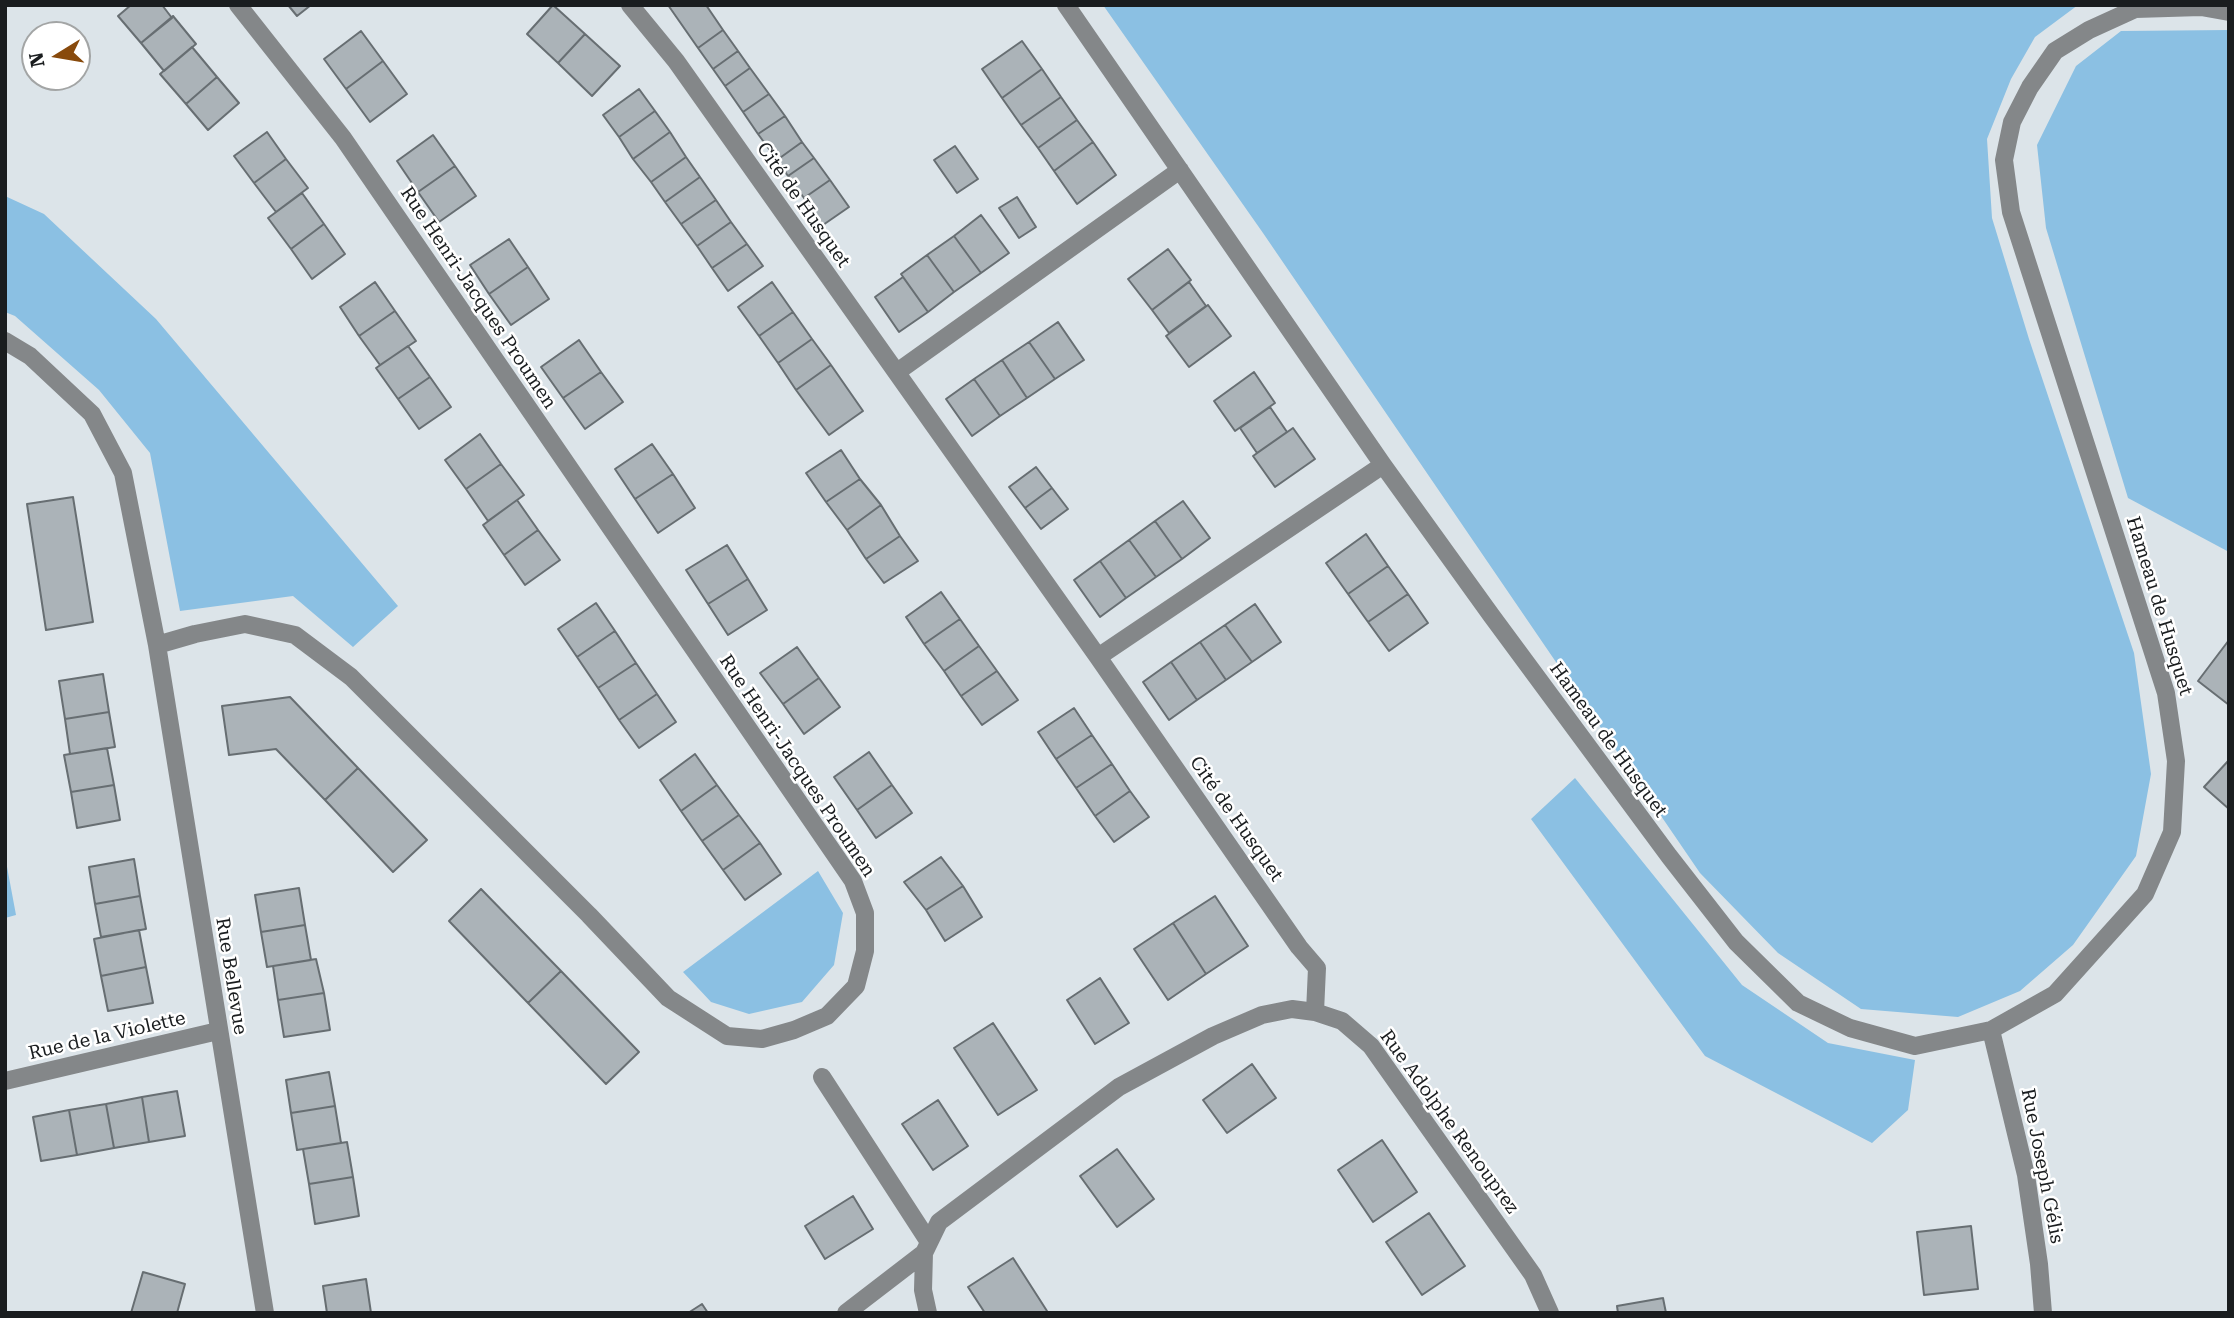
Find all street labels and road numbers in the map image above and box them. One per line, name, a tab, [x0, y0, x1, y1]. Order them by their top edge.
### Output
street label: Cité de Husquet	[751, 138, 855, 272]
street label: Rue Henri-Jacques Proumen	[395, 183, 561, 413]
street label: Hameau de Husquet	[2121, 514, 2197, 698]
street label: Rue Henri-Jacques Proumen	[714, 651, 880, 881]
street label: Hameau de Husquet	[1544, 658, 1672, 822]
street label: Cité de Husquet	[1184, 752, 1288, 886]
street label: Rue Bellevue	[210, 916, 252, 1036]
street label: Rue de la Violette	[26, 1007, 188, 1065]
street label: Rue Adolphe Renouprez	[1375, 1026, 1523, 1218]
street label: Rue Joseph Gélis	[2016, 1087, 2068, 1245]

